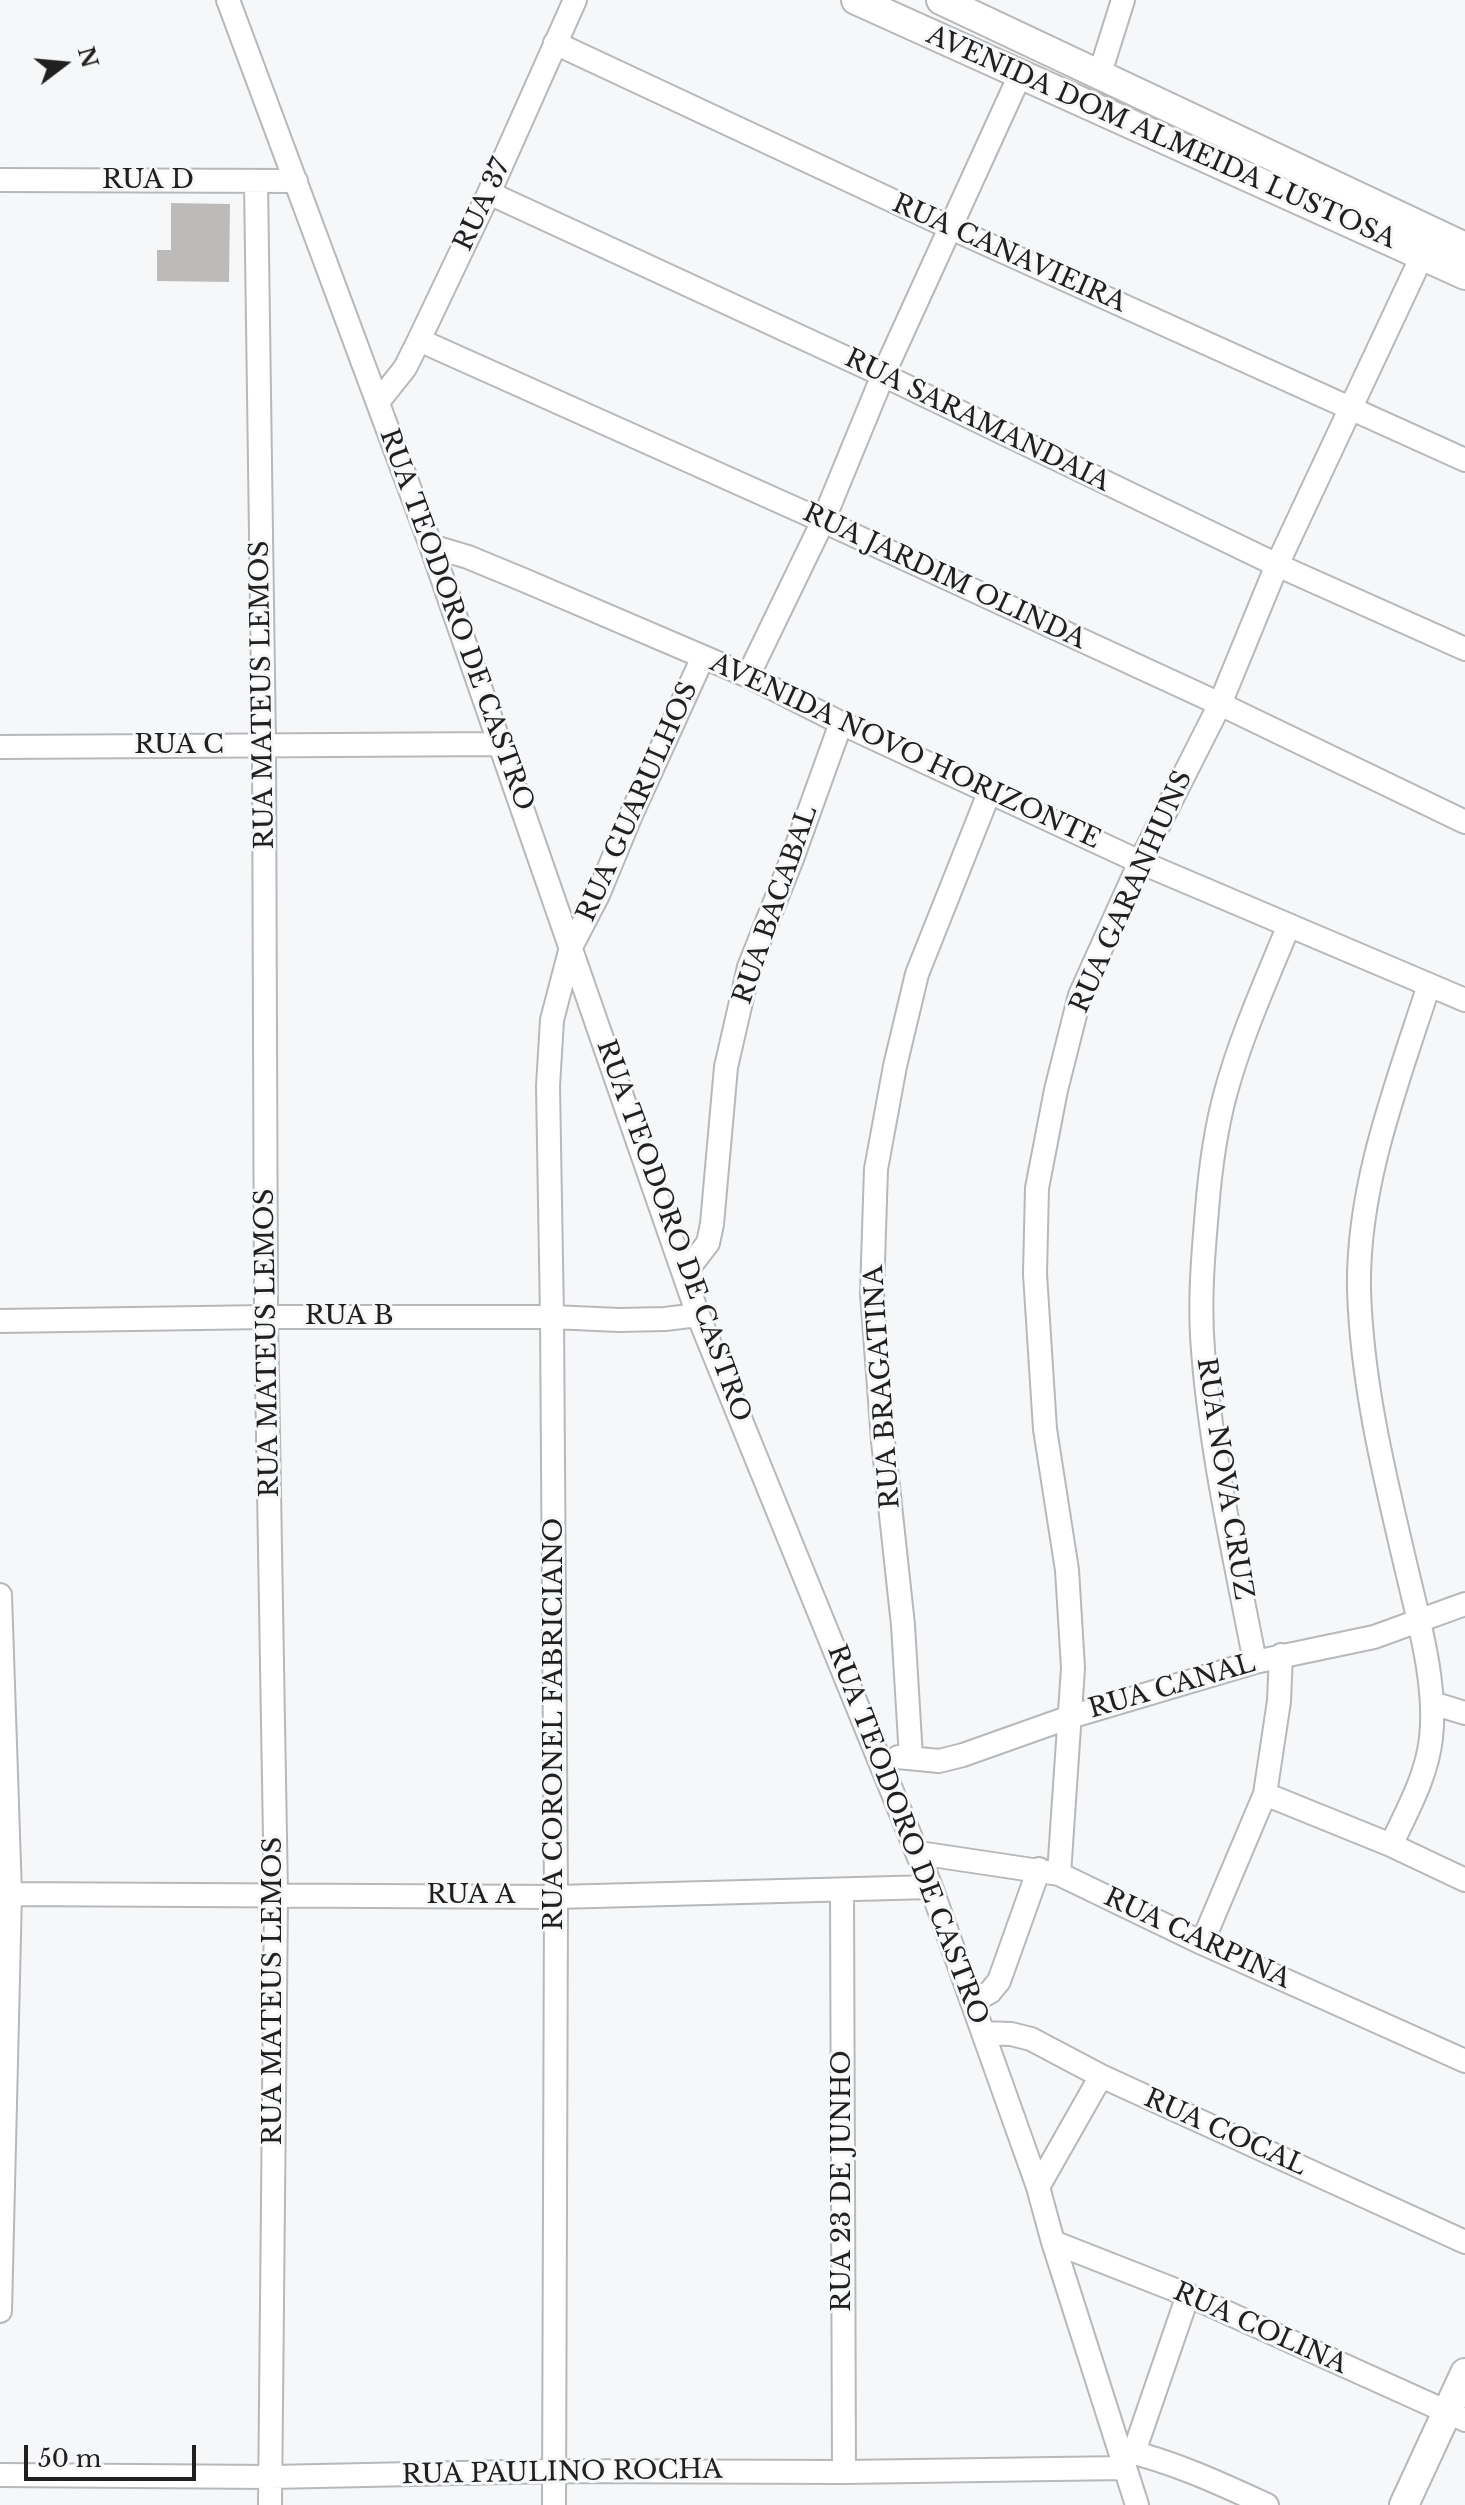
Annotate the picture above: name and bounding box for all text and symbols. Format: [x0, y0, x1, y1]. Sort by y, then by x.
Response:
street label: AVENIDA DOM ALMEIDA LUSTOSA [922, 20, 1400, 256]
north arrow [24, 24, 104, 104]
text: N [72, 44, 103, 71]
street label: RUA 37 [448, 154, 518, 256]
street label: RUA D [102, 165, 194, 197]
street label: RUA CANAVIEIRA [887, 188, 1131, 320]
street label: RUA SARAMANDAIA [839, 343, 1115, 499]
street label: RUA TEODORO DE CASTRO [372, 425, 540, 815]
street label: RUA JARDIM OLINDA [798, 498, 1090, 656]
street label: RUA MATEUS LEMOS [245, 540, 281, 850]
street label: AVENIDA NOVO HORIZONTE [705, 648, 1105, 856]
street label: RUA GUARULHOS [571, 677, 705, 927]
street label: RUA C [134, 730, 224, 762]
street label: RUA GARANHUNS [1065, 766, 1199, 1018]
street label: RUA BACABAL [727, 802, 825, 1008]
street label: RUA TEODORO DE CASTRO [589, 1036, 757, 1426]
street label: RUA MATEUS LEMOS [250, 1188, 286, 1498]
street label: RUA BRAGATINA [859, 1264, 907, 1510]
street label: RUA B [305, 1301, 393, 1333]
street label: RUA NOVA CRUZ [1189, 1356, 1259, 1602]
street label: RUA CORONEL FABRICIANO [539, 1518, 571, 1930]
street label: RUA TEODORO DE CASTRO [820, 1641, 994, 2029]
street label: RUA CANAL [1085, 1648, 1259, 1726]
street label: RUA MATEUS LEMOS [258, 1837, 290, 2145]
street label: RUA A [427, 1880, 515, 1912]
street label: RUA CARPINA [1099, 1882, 1295, 1996]
street label: RUA 23 DE JUNHO [827, 2050, 859, 2312]
street label: RUA COCAL [1139, 2083, 1311, 2183]
street label: RUA COLINA [1168, 2277, 1352, 2381]
scale bar [28, 2429, 200, 2479]
text: 50 m [38, 2444, 101, 2473]
street label: RUA PAULINO ROCHA [401, 2455, 723, 2491]

